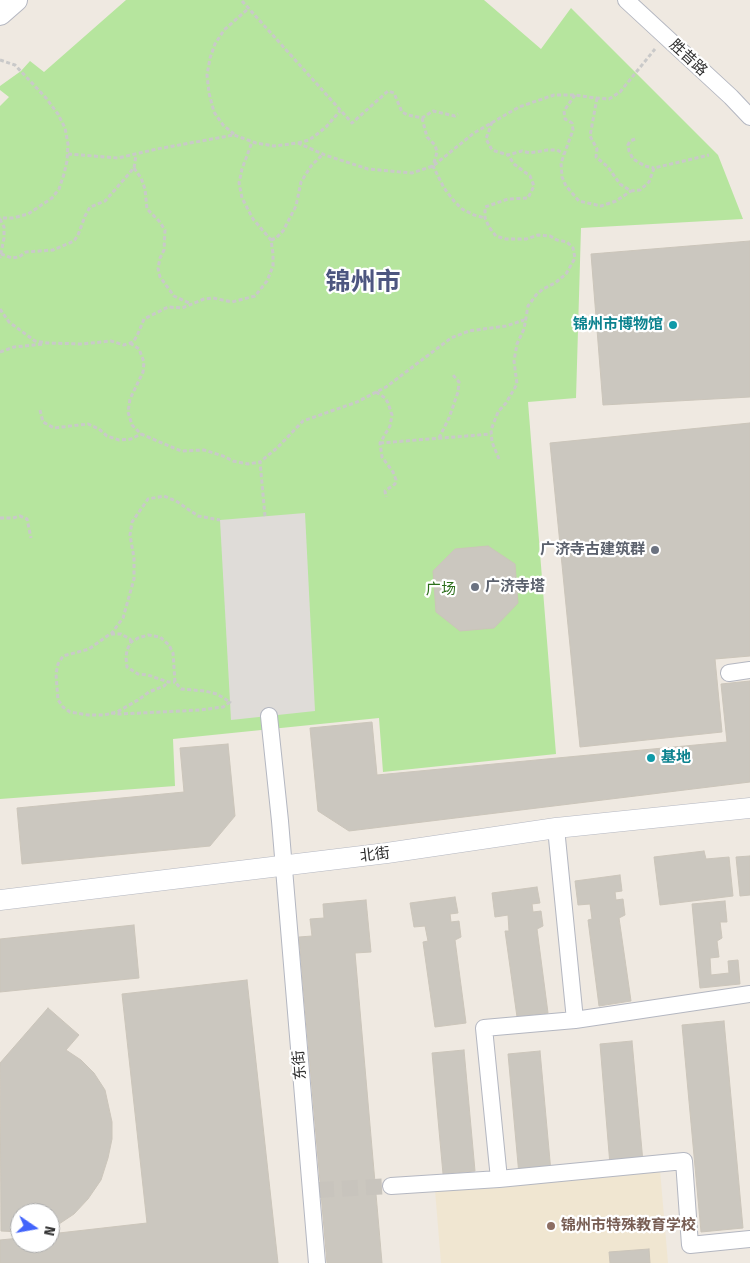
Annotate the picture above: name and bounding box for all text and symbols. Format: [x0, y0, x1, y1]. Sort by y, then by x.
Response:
street label: 胜昔路 [665, 36, 711, 80]
district label: 锦州市 [326, 268, 400, 298]
place label: 锦州市博物馆 [573, 316, 663, 334]
marker: 锦州市博物馆 [667, 319, 679, 331]
place label: 广济寺古建筑群 [540, 541, 645, 559]
marker: 广济寺古建筑群 [649, 544, 661, 556]
place label: 广济寺塔 [485, 578, 545, 596]
park label: 广场 [426, 581, 456, 599]
marker: 广济寺塔 [469, 581, 481, 593]
place label: 基地 [661, 749, 691, 767]
marker: 基地 [645, 752, 657, 764]
street label: 北街 [359, 844, 391, 866]
street label: 东街 [290, 1049, 310, 1081]
north arrow [10, 1203, 60, 1253]
place label: 锦州市特殊教育学校 [561, 1217, 696, 1235]
marker: 锦州市特殊教育学校 [545, 1220, 557, 1232]
text: N [40, 1225, 58, 1237]

